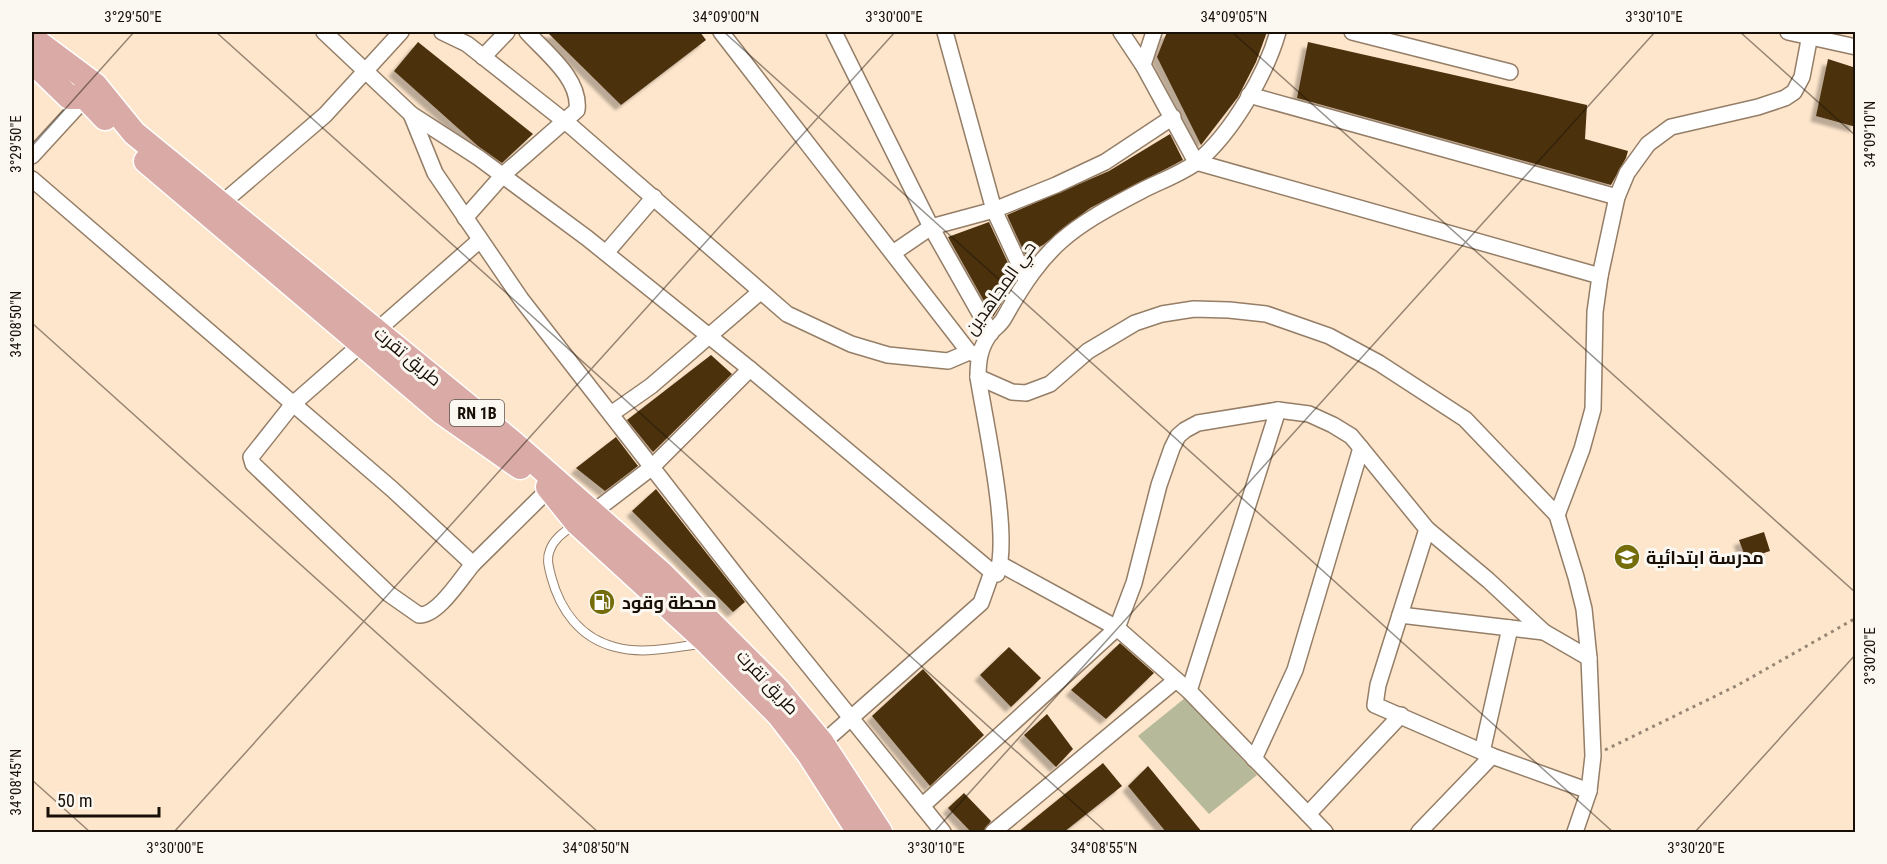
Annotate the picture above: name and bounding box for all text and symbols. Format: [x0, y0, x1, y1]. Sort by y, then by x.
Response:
text: 3°29'50"E [104, 8, 162, 26]
text: 34°09'00"N [693, 8, 759, 26]
text: 3°30'00"E [865, 8, 923, 26]
text: 34°09'05"N [1201, 8, 1267, 26]
text: 3°30'10"E [1625, 8, 1683, 26]
text: 34°09'10"N [1861, 101, 1879, 167]
text: 3°29'50"E [7, 115, 25, 173]
street label: حي المجاهدين [960, 237, 1043, 341]
text: 34°08'50"N [7, 291, 25, 357]
street label: طريق تقرت [369, 322, 446, 392]
road number: RN 1B [450, 400, 504, 426]
school or university icon: مدرسة ابتدائية [1612, 542, 1642, 572]
place label: مدرسة ابتدائية [1646, 547, 1764, 568]
fuel station icon: محطة وقود [587, 587, 617, 617]
place label: محطة وقود [622, 592, 717, 614]
text: 3°30'20"E [1861, 627, 1879, 685]
street label: طريق تقرت [731, 645, 803, 720]
text: 34°08'45"N [7, 749, 25, 815]
scale bar [48, 780, 159, 818]
text: 50 m [57, 790, 92, 811]
text: 3°30'00"E [146, 839, 204, 857]
text: 34°08'50"N [563, 839, 629, 857]
text: 3°30'10"E [907, 839, 965, 857]
text: 34°08'55"N [1071, 839, 1137, 857]
text: 3°30'20"E [1667, 839, 1725, 857]

